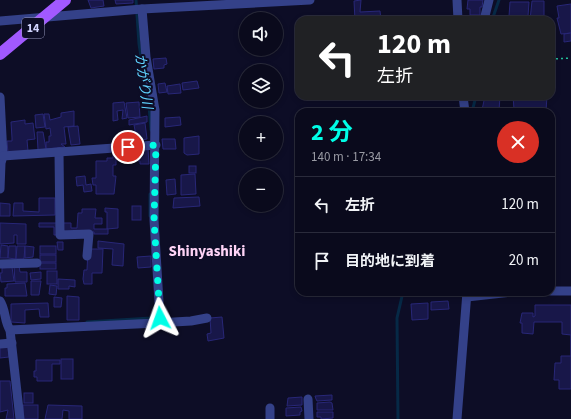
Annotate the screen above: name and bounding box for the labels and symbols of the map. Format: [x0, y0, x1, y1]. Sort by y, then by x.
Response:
road number: 14 [22, 18, 44, 38]
water label: かがり川 [129, 52, 157, 112]
pin [111, 130, 145, 164]
district label: Shinyashiki [169, 241, 245, 262]
position arrow [139, 297, 181, 339]

